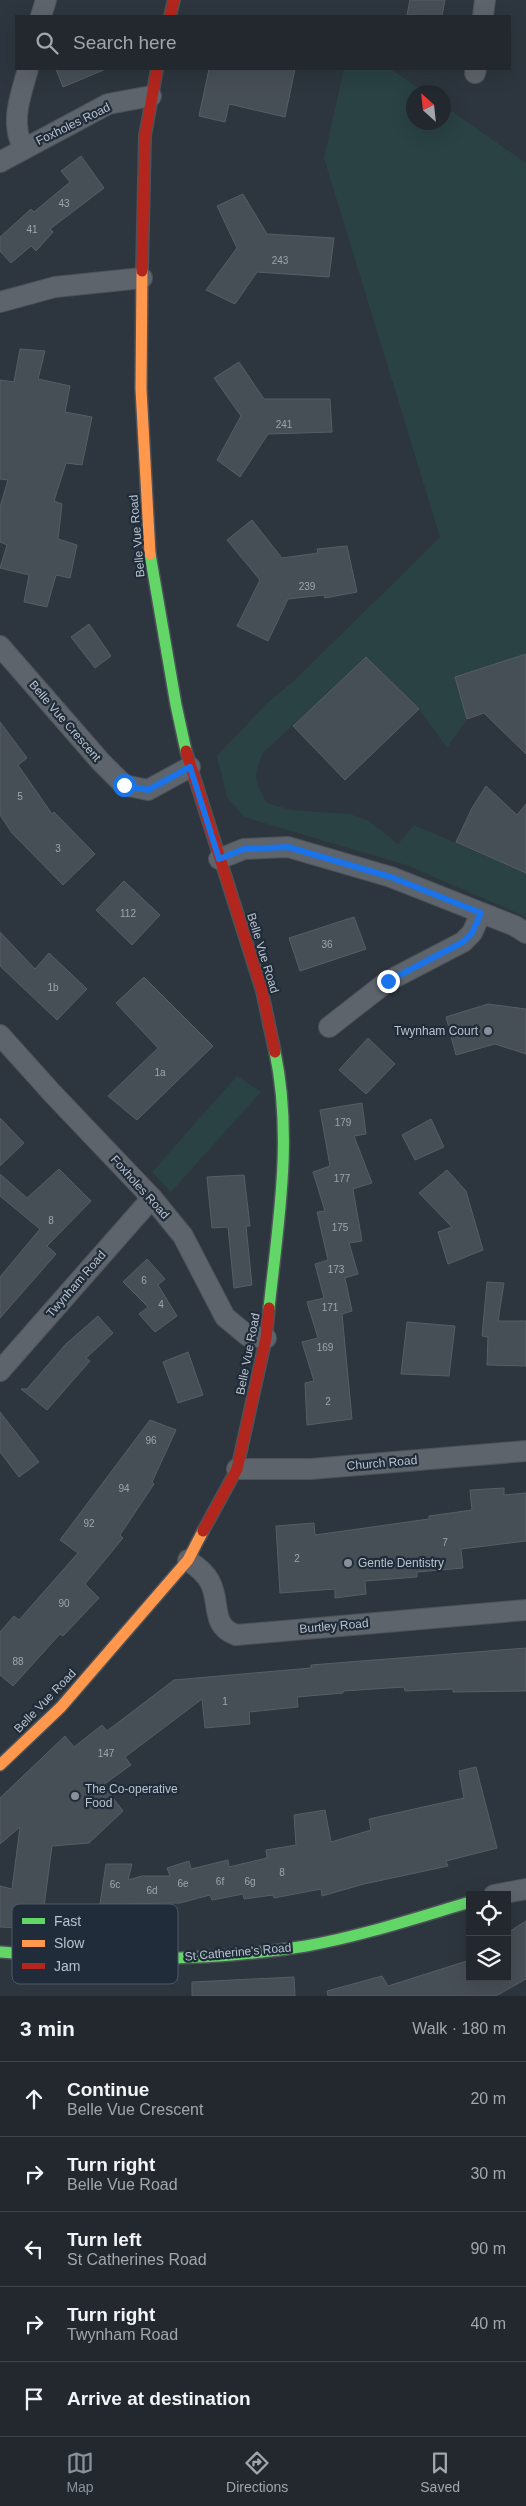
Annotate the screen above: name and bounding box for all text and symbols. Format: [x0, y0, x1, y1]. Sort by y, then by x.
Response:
search box [15, 15, 511, 70]
icon: search [33, 29, 61, 57]
text: Search here [73, 32, 177, 53]
north arrow [406, 85, 451, 130]
street label: Foxholes Road [34, 100, 112, 148]
house number: 43 [58, 198, 70, 209]
house number: 41 [26, 224, 38, 235]
house number: 243 [272, 255, 289, 266]
house number: 241 [276, 419, 293, 430]
street label: Belle Vue Road [126, 494, 148, 578]
house number: 239 [299, 581, 316, 592]
street label: Belle Vue Crescent [26, 678, 104, 765]
route start [113, 774, 136, 797]
house number: 5 [17, 791, 23, 802]
house number: 3 [55, 843, 61, 854]
house number: 112 [120, 908, 136, 919]
street label: Belle Vue Road [244, 911, 282, 995]
house number: 36 [321, 939, 333, 950]
route end [377, 970, 400, 993]
house number: 1b [47, 982, 59, 993]
place label: Twynham Court [394, 1024, 479, 1038]
marker: Twynham Court [482, 1025, 494, 1037]
house number: 1a [154, 1067, 166, 1078]
house number: 179 [335, 1117, 352, 1128]
street label: Foxholes Road [108, 1152, 172, 1222]
house number: 177 [334, 1173, 351, 1184]
house number: 8 [48, 1215, 54, 1226]
house number: 175 [332, 1222, 349, 1233]
street label: Twynham Road [43, 1248, 109, 1320]
house number: 173 [328, 1264, 345, 1275]
house number: 6 [141, 1275, 147, 1286]
house number: 4 [158, 1299, 164, 1310]
house number: 171 [322, 1302, 339, 1313]
street label: Belle Vue Road [233, 1312, 263, 1396]
house number: 169 [317, 1342, 334, 1353]
house number: 2 [325, 1396, 331, 1407]
house number: 96 [145, 1435, 157, 1446]
street label: Church Road [346, 1453, 418, 1473]
house number: 94 [118, 1483, 130, 1494]
house number: 92 [83, 1518, 95, 1529]
house number: 7 [442, 1537, 448, 1548]
house number: 2 [294, 1553, 300, 1564]
place label: Gentle Dentistry [358, 1556, 444, 1570]
marker: Gentle Dentistry [342, 1557, 354, 1569]
house number: 90 [58, 1598, 70, 1609]
street label: Burtley Road [299, 1616, 369, 1636]
house number: 88 [12, 1656, 24, 1667]
street label: Belle Vue Road [11, 1666, 79, 1736]
house number: 1 [222, 1696, 228, 1707]
house number: 147 [98, 1748, 115, 1759]
place label: The Co-operative Food [85, 1782, 178, 1810]
marker: The Co-operative Food [69, 1790, 81, 1802]
house number: 8 [279, 1867, 285, 1878]
house number: 6f [216, 1876, 224, 1887]
house number: 6g [244, 1876, 256, 1887]
house number: 6e [177, 1878, 189, 1889]
house number: 6c [110, 1879, 120, 1890]
house number: 6d [146, 1885, 158, 1896]
map controls [466, 1891, 511, 1981]
button: locate [466, 1891, 511, 1936]
legend [12, 1904, 178, 1984]
text: Fast [54, 1913, 81, 1929]
text: Slow [54, 1935, 85, 1951]
button: layers [466, 1936, 511, 1981]
street label: St Catherine's Road [184, 1940, 292, 1964]
text: Jam [54, 1958, 80, 1974]
text: 3 min [20, 2017, 75, 2040]
text: Walk · 180 m [412, 2020, 506, 2037]
text: Continue [67, 2079, 149, 2100]
icon: ahead [20, 2085, 48, 2113]
text: 20 m [470, 2090, 506, 2107]
text: Belle Vue Crescent [67, 2101, 203, 2118]
text: Turn right [67, 2154, 155, 2175]
icon: right [20, 2160, 48, 2188]
text: 30 m [470, 2165, 506, 2182]
text: Belle Vue Road [67, 2176, 178, 2193]
text: Turn left [67, 2229, 142, 2250]
icon: left [20, 2235, 48, 2263]
text: 90 m [470, 2240, 506, 2257]
text: St Catherines Road [67, 2251, 207, 2268]
text: Turn right [67, 2304, 155, 2325]
icon: right [20, 2310, 48, 2338]
text: 40 m [470, 2315, 506, 2332]
text: Twynham Road [67, 2326, 178, 2343]
icon: arrive [20, 2385, 48, 2413]
text: Arrive at destination [67, 2388, 251, 2409]
tab: Map [66, 2449, 94, 2495]
tab: Directions [226, 2449, 288, 2495]
tab: Saved [420, 2449, 460, 2495]

